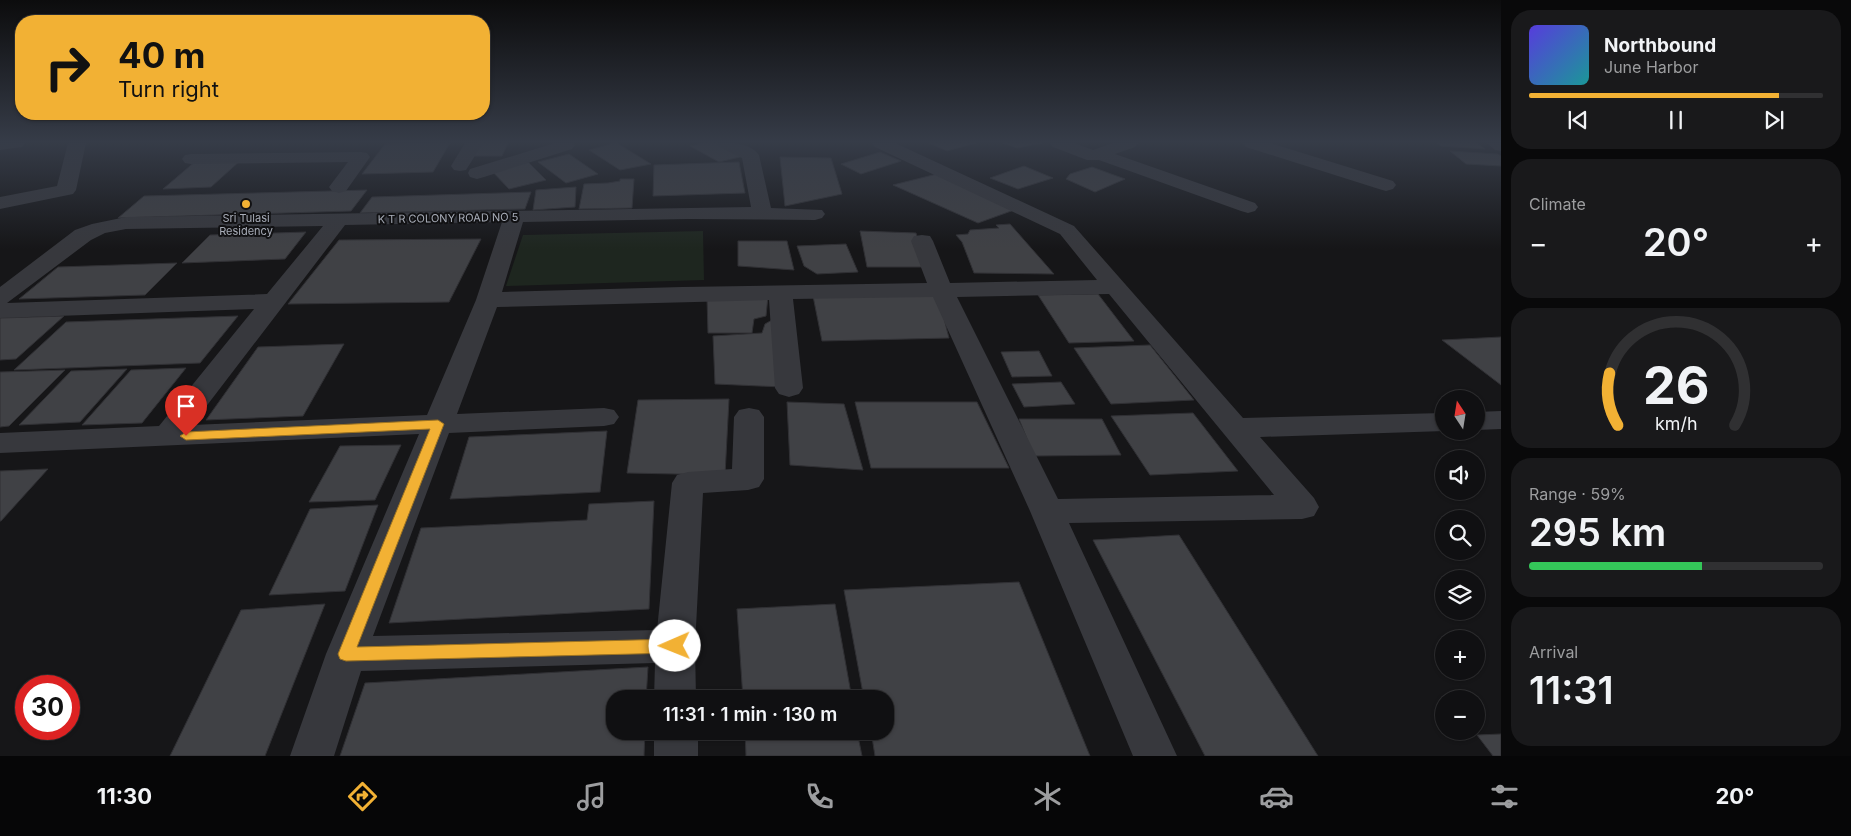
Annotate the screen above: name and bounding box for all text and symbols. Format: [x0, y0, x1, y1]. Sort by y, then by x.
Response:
text: 40 m [118, 34, 206, 76]
text: Northbound [1604, 34, 1716, 57]
icon: right [35, 35, 100, 100]
text: June Harbor [1604, 57, 1698, 77]
text: Turn right [118, 76, 219, 102]
icon: previous [1564, 106, 1592, 134]
icon: pause [1662, 106, 1690, 134]
icon: next [1760, 106, 1788, 134]
text: Climate [1529, 194, 1586, 214]
marker: Sri Tulasi Residency [240, 198, 252, 210]
street label: K T R COLONY ROAD NO 5 [378, 210, 519, 226]
place label: Sri Tulasi Residency [219, 211, 273, 238]
text: 20° [1643, 219, 1709, 265]
text: − [1529, 226, 1548, 260]
text: + [1804, 226, 1823, 260]
text: 26 [1643, 354, 1709, 417]
pin [165, 385, 207, 436]
north arrow [1435, 390, 1485, 440]
map controls [1435, 390, 1485, 740]
icon: arrive [172, 392, 200, 420]
text: km/h [1655, 413, 1697, 434]
button: sound [1435, 450, 1485, 500]
text: Range · 59% [1529, 484, 1626, 504]
text: 295 km [1529, 509, 1666, 555]
button: search [1435, 510, 1485, 560]
button: layers [1435, 570, 1485, 620]
position arrow [648, 619, 700, 671]
button: + [1435, 630, 1485, 680]
text: Arrival [1529, 642, 1578, 662]
text: 11:31 [1529, 667, 1614, 713]
speed limit sign: 30 [15, 675, 80, 740]
button: − [1435, 690, 1485, 740]
text: 11:31 · 1 min · 130 m [663, 703, 837, 726]
icon: directions [345, 779, 380, 814]
icon: music [574, 779, 609, 814]
icon: phone [802, 779, 837, 814]
icon: climate [1030, 779, 1065, 814]
icon: car [1259, 779, 1294, 814]
icon: filters [1487, 779, 1522, 814]
text: 11:30 [97, 783, 152, 809]
text: 20° [1715, 783, 1754, 809]

